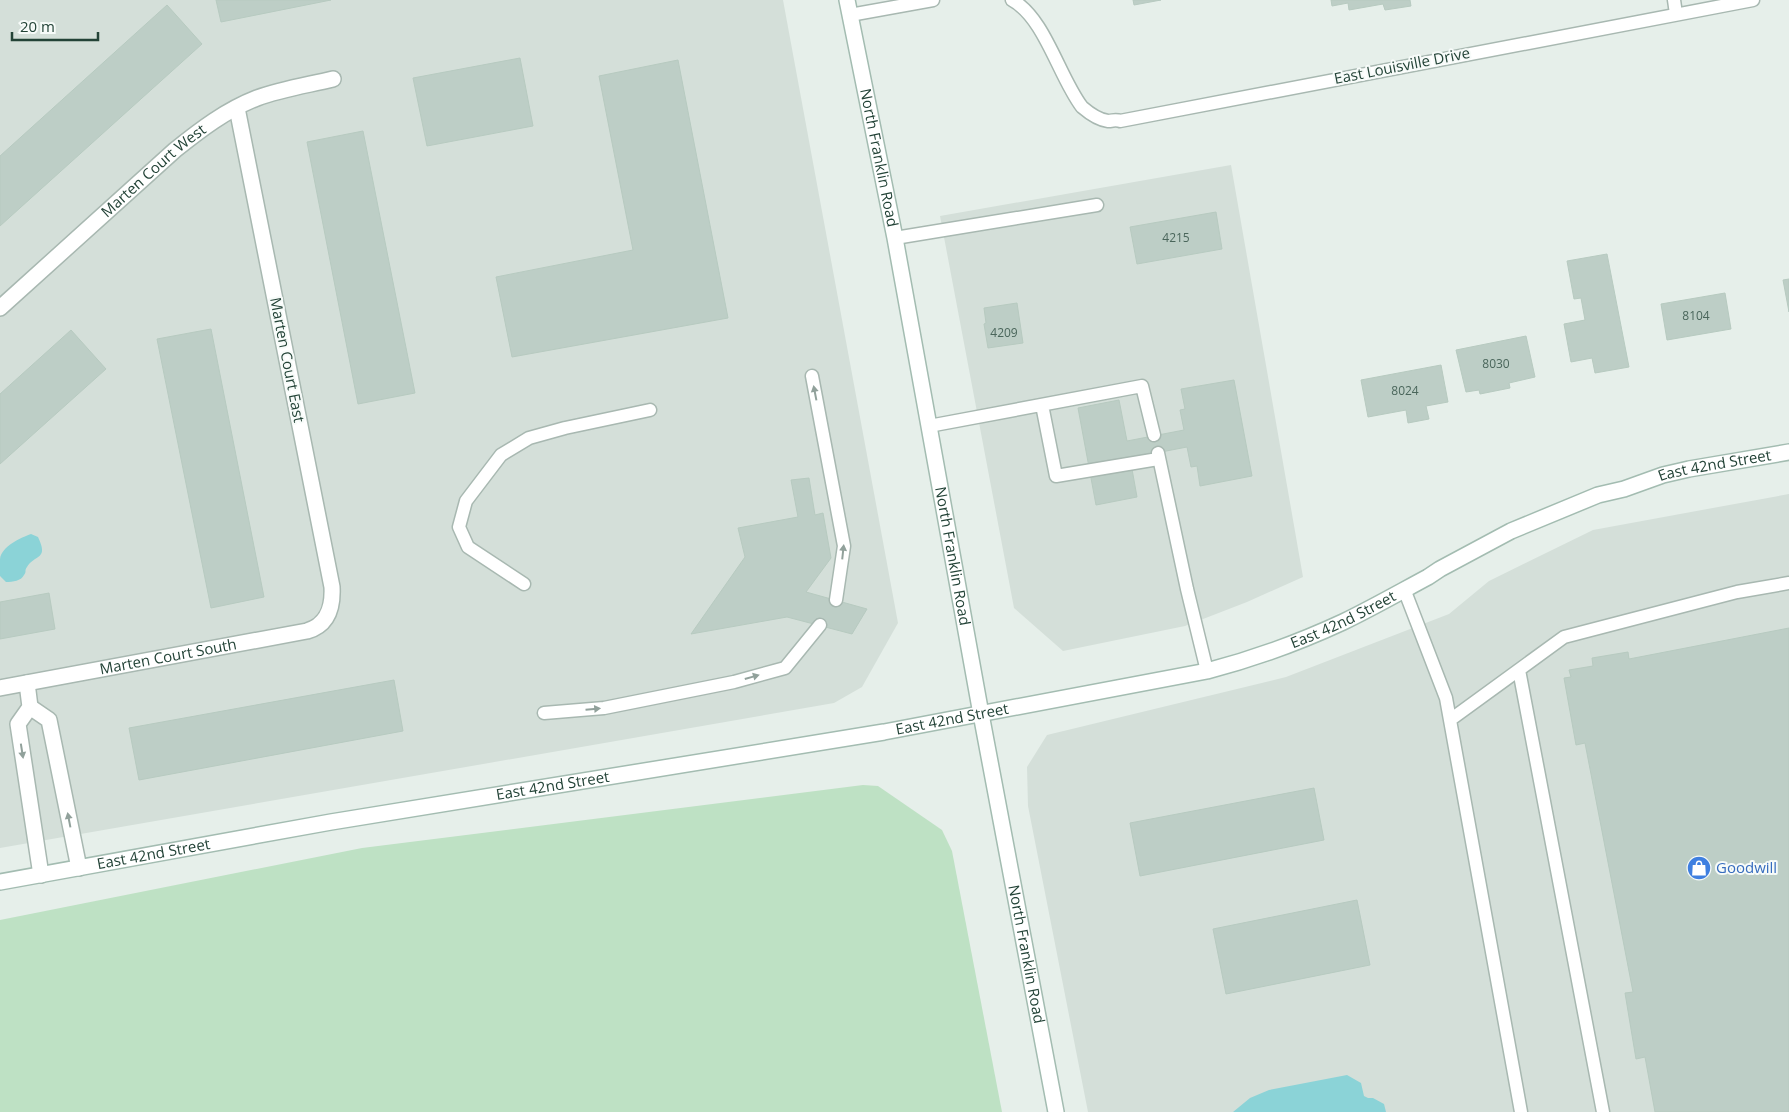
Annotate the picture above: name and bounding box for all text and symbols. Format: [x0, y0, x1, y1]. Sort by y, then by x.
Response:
scale bar [12, 10, 99, 42]
text: 20 m [20, 16, 55, 36]
street label: East Louisville Drive [1332, 42, 1471, 88]
street label: North Franklin Road [856, 87, 904, 229]
street label: Marten Court West [96, 119, 209, 221]
house number: 4215 [1162, 229, 1190, 246]
street label: Marten Court East [266, 296, 310, 424]
house number: 8104 [1682, 307, 1710, 324]
house number: 4209 [990, 324, 1018, 341]
house number: 8030 [1482, 355, 1510, 372]
house number: 8024 [1391, 382, 1419, 399]
one-way arrow [811, 385, 819, 400]
street label: East 42nd Street [1655, 444, 1772, 485]
street label: North Franklin Road [931, 485, 976, 627]
one-way arrow [839, 544, 847, 560]
street label: East 42nd Street [1287, 585, 1399, 652]
street label: Marten Court South [98, 633, 238, 678]
one-way arrow [745, 672, 760, 680]
street label: East 42nd Street [894, 698, 1010, 739]
one-way arrow [585, 705, 601, 713]
one-way arrow [18, 743, 26, 759]
street label: East 42nd Street [494, 766, 611, 804]
one-way arrow [65, 812, 73, 828]
street label: East 42nd Street [95, 833, 211, 873]
shop icon: Goodwill [1686, 855, 1712, 881]
place label: Goodwill [1716, 857, 1777, 877]
street label: North Franklin Road [1004, 883, 1050, 1025]

